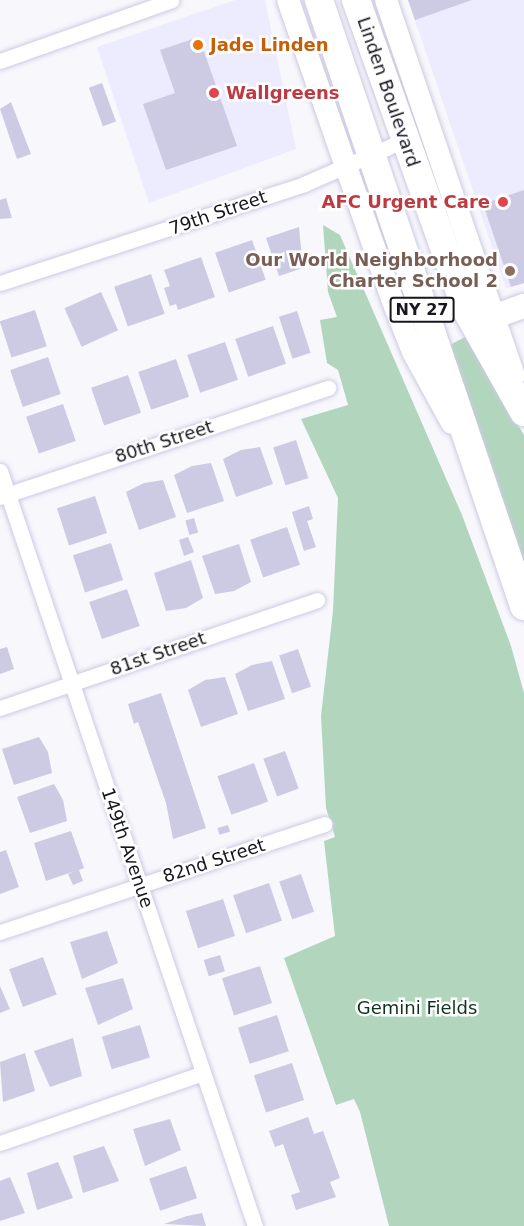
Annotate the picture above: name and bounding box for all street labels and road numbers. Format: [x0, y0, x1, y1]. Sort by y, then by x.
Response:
street label: Linden Boulevard [352, 14, 424, 170]
street label: 79th Street [166, 186, 270, 240]
road number: NY 27 [389, 297, 455, 323]
street label: 80th Street [112, 416, 216, 468]
street label: 81st Street [107, 628, 209, 680]
street label: 149th Avenue [96, 785, 158, 911]
street label: 82nd Street [160, 834, 268, 888]

